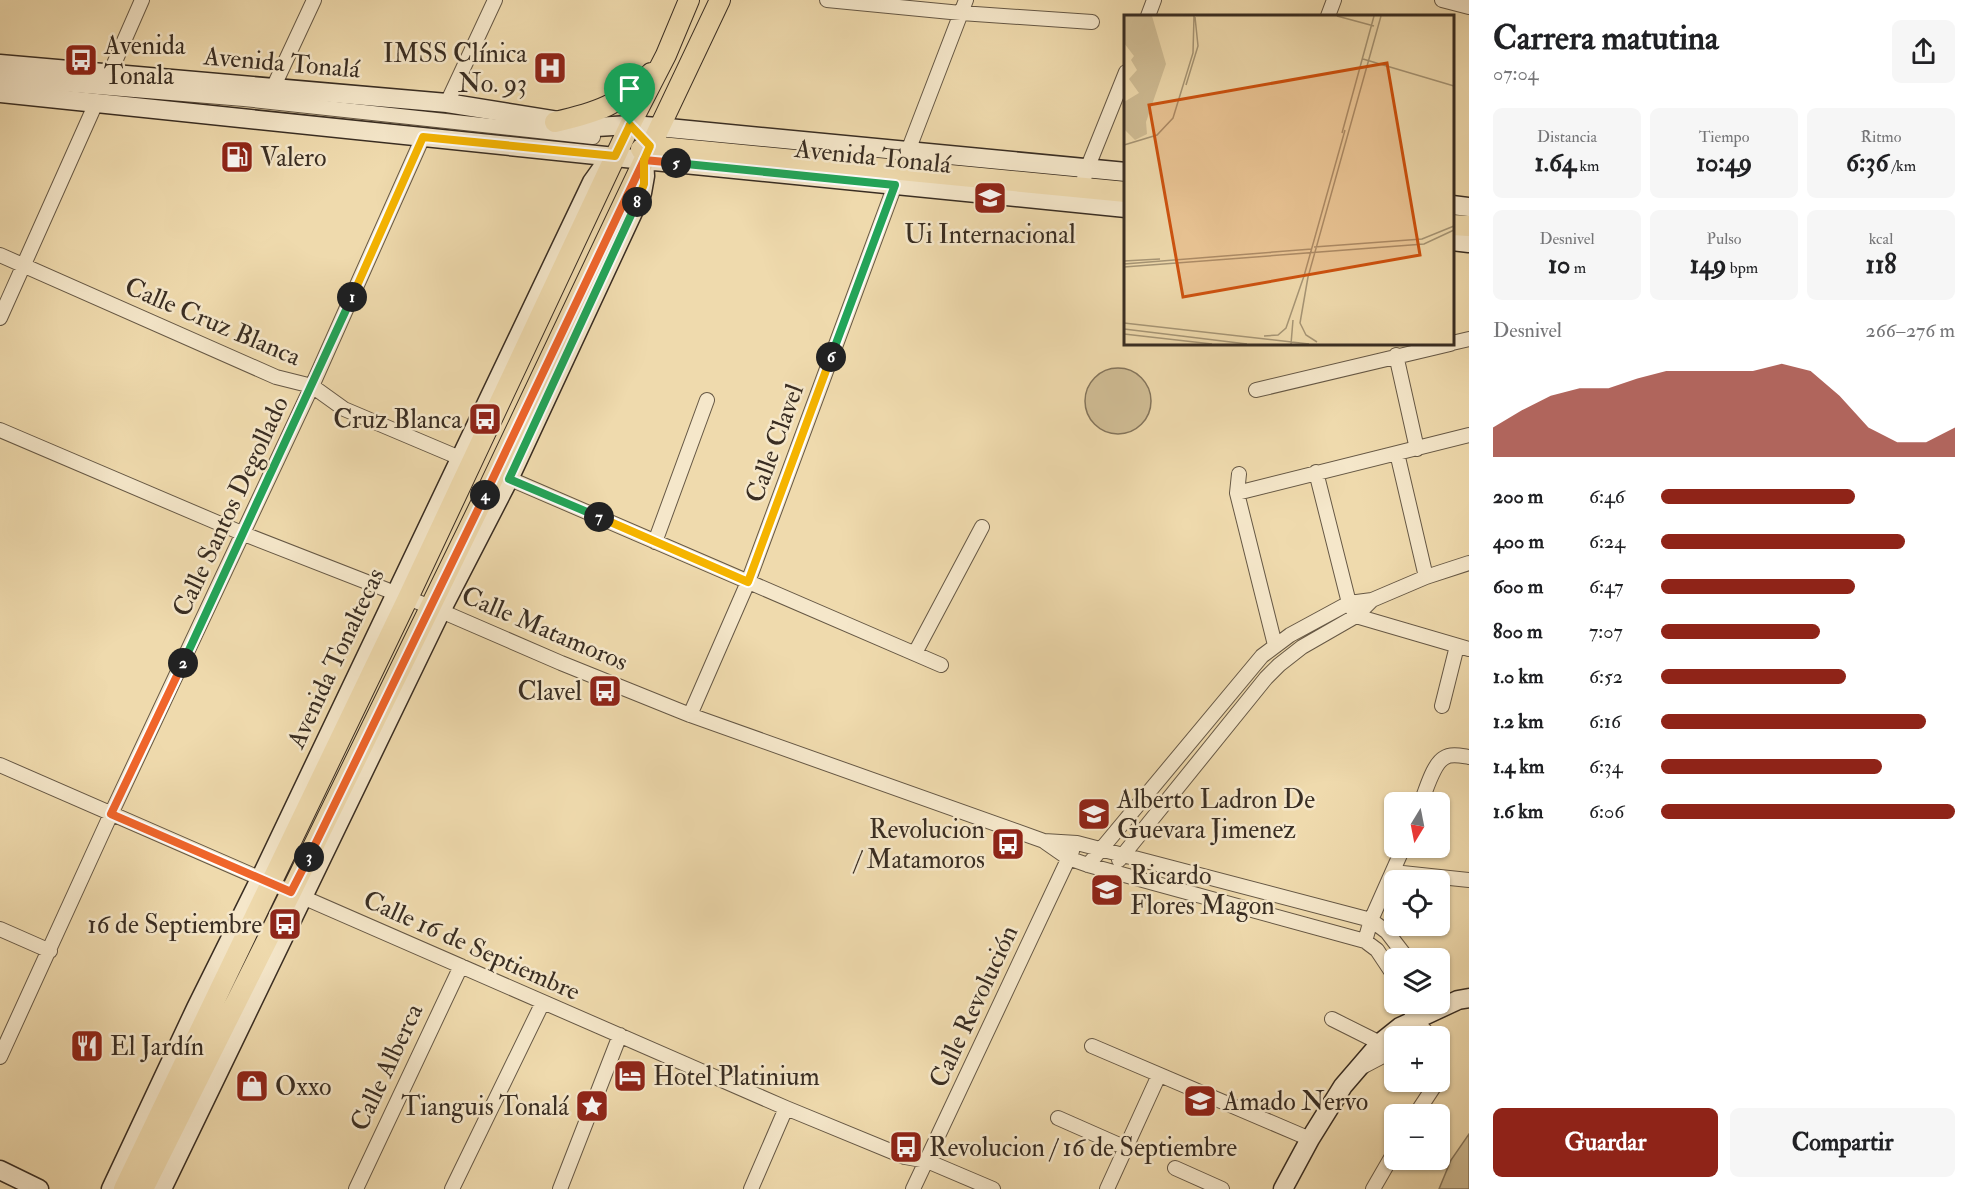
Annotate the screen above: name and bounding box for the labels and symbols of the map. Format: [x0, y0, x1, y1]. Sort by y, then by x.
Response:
inset map [1124, 15, 1454, 345]
place label: Avenida Tonala [103, 30, 186, 92]
place label: IMSS Clínica No. 93 [383, 38, 527, 100]
street label: Avenida Tonalá [201, 40, 362, 86]
bus stop icon: Avenida Tonala [63, 42, 99, 78]
hospital icon: IMSS Clínica No. 93 [532, 50, 568, 86]
pin [604, 63, 655, 125]
street label: Avenida Tonalá [792, 133, 953, 181]
fuel station icon: Valero [219, 139, 255, 175]
place label: Valero [260, 142, 326, 174]
pin: 5 [661, 148, 691, 178]
school or university icon: Ui Internacional [972, 180, 1008, 216]
pin: 8 [622, 187, 652, 217]
place label: Ui Internacional [904, 219, 1076, 251]
street label: Calle Cruz Blanca [120, 270, 306, 373]
pin: 1 [337, 282, 367, 312]
pin: 6 [816, 342, 846, 372]
street label: Calle Clavel [739, 379, 811, 507]
street label: Calle Santos Degollado [166, 391, 296, 622]
bus stop icon: Cruz Blanca [467, 401, 503, 437]
place label: Cruz Blanca [333, 404, 462, 436]
pin: 4 [470, 480, 500, 510]
pin: 7 [584, 502, 614, 532]
street label: Avenida Tonaltecas [280, 563, 392, 755]
street label: Calle Matamoros [457, 579, 633, 678]
pin: 2 [168, 648, 198, 678]
bus stop icon: Clavel [587, 673, 623, 709]
place label: Clavel [517, 676, 582, 708]
place label: Alberto Ladron De Guevara Jimenez [1116, 784, 1315, 846]
north arrow [1384, 792, 1450, 858]
school or university icon: Alberto Ladron De Guevara Jimenez [1076, 796, 1112, 832]
place label: Revolucion / Matamoros [852, 814, 985, 876]
bus stop icon: Revolucion / Matamoros [990, 826, 1026, 862]
pin: 3 [294, 842, 324, 872]
place label: Ricardo Flores Magon [1130, 860, 1275, 922]
school or university icon: Ricardo Flores Magon [1089, 872, 1125, 908]
street label: Calle 16 de Septiembre [358, 884, 585, 1009]
bus stop icon: 16 de Septiembre [267, 906, 303, 942]
place label: 16 de Septiembre [87, 909, 262, 942]
street label: Calle Revolución [922, 920, 1025, 1093]
street label: Calle Alberca [344, 998, 430, 1136]
restaurant icon: El Jardín [69, 1028, 105, 1064]
place label: El Jardín [110, 1031, 204, 1063]
hotel icon: Hotel Platinium [612, 1058, 648, 1094]
place label: Hotel Platinium [653, 1061, 820, 1093]
shop icon: Oxxo [234, 1068, 270, 1104]
place label: Oxxo [275, 1071, 332, 1103]
school or university icon: Amado Nervo [1182, 1083, 1218, 1119]
place label: Amado Nervo [1222, 1086, 1368, 1118]
place icon: Tianguis Tonalá [574, 1088, 610, 1124]
place label: Tianguis Tonalá [401, 1091, 569, 1123]
bus stop icon: Revolucion / 16 de Septiembre [888, 1129, 924, 1165]
place label: Revolucion / 16 de Septiembre [929, 1132, 1237, 1165]

